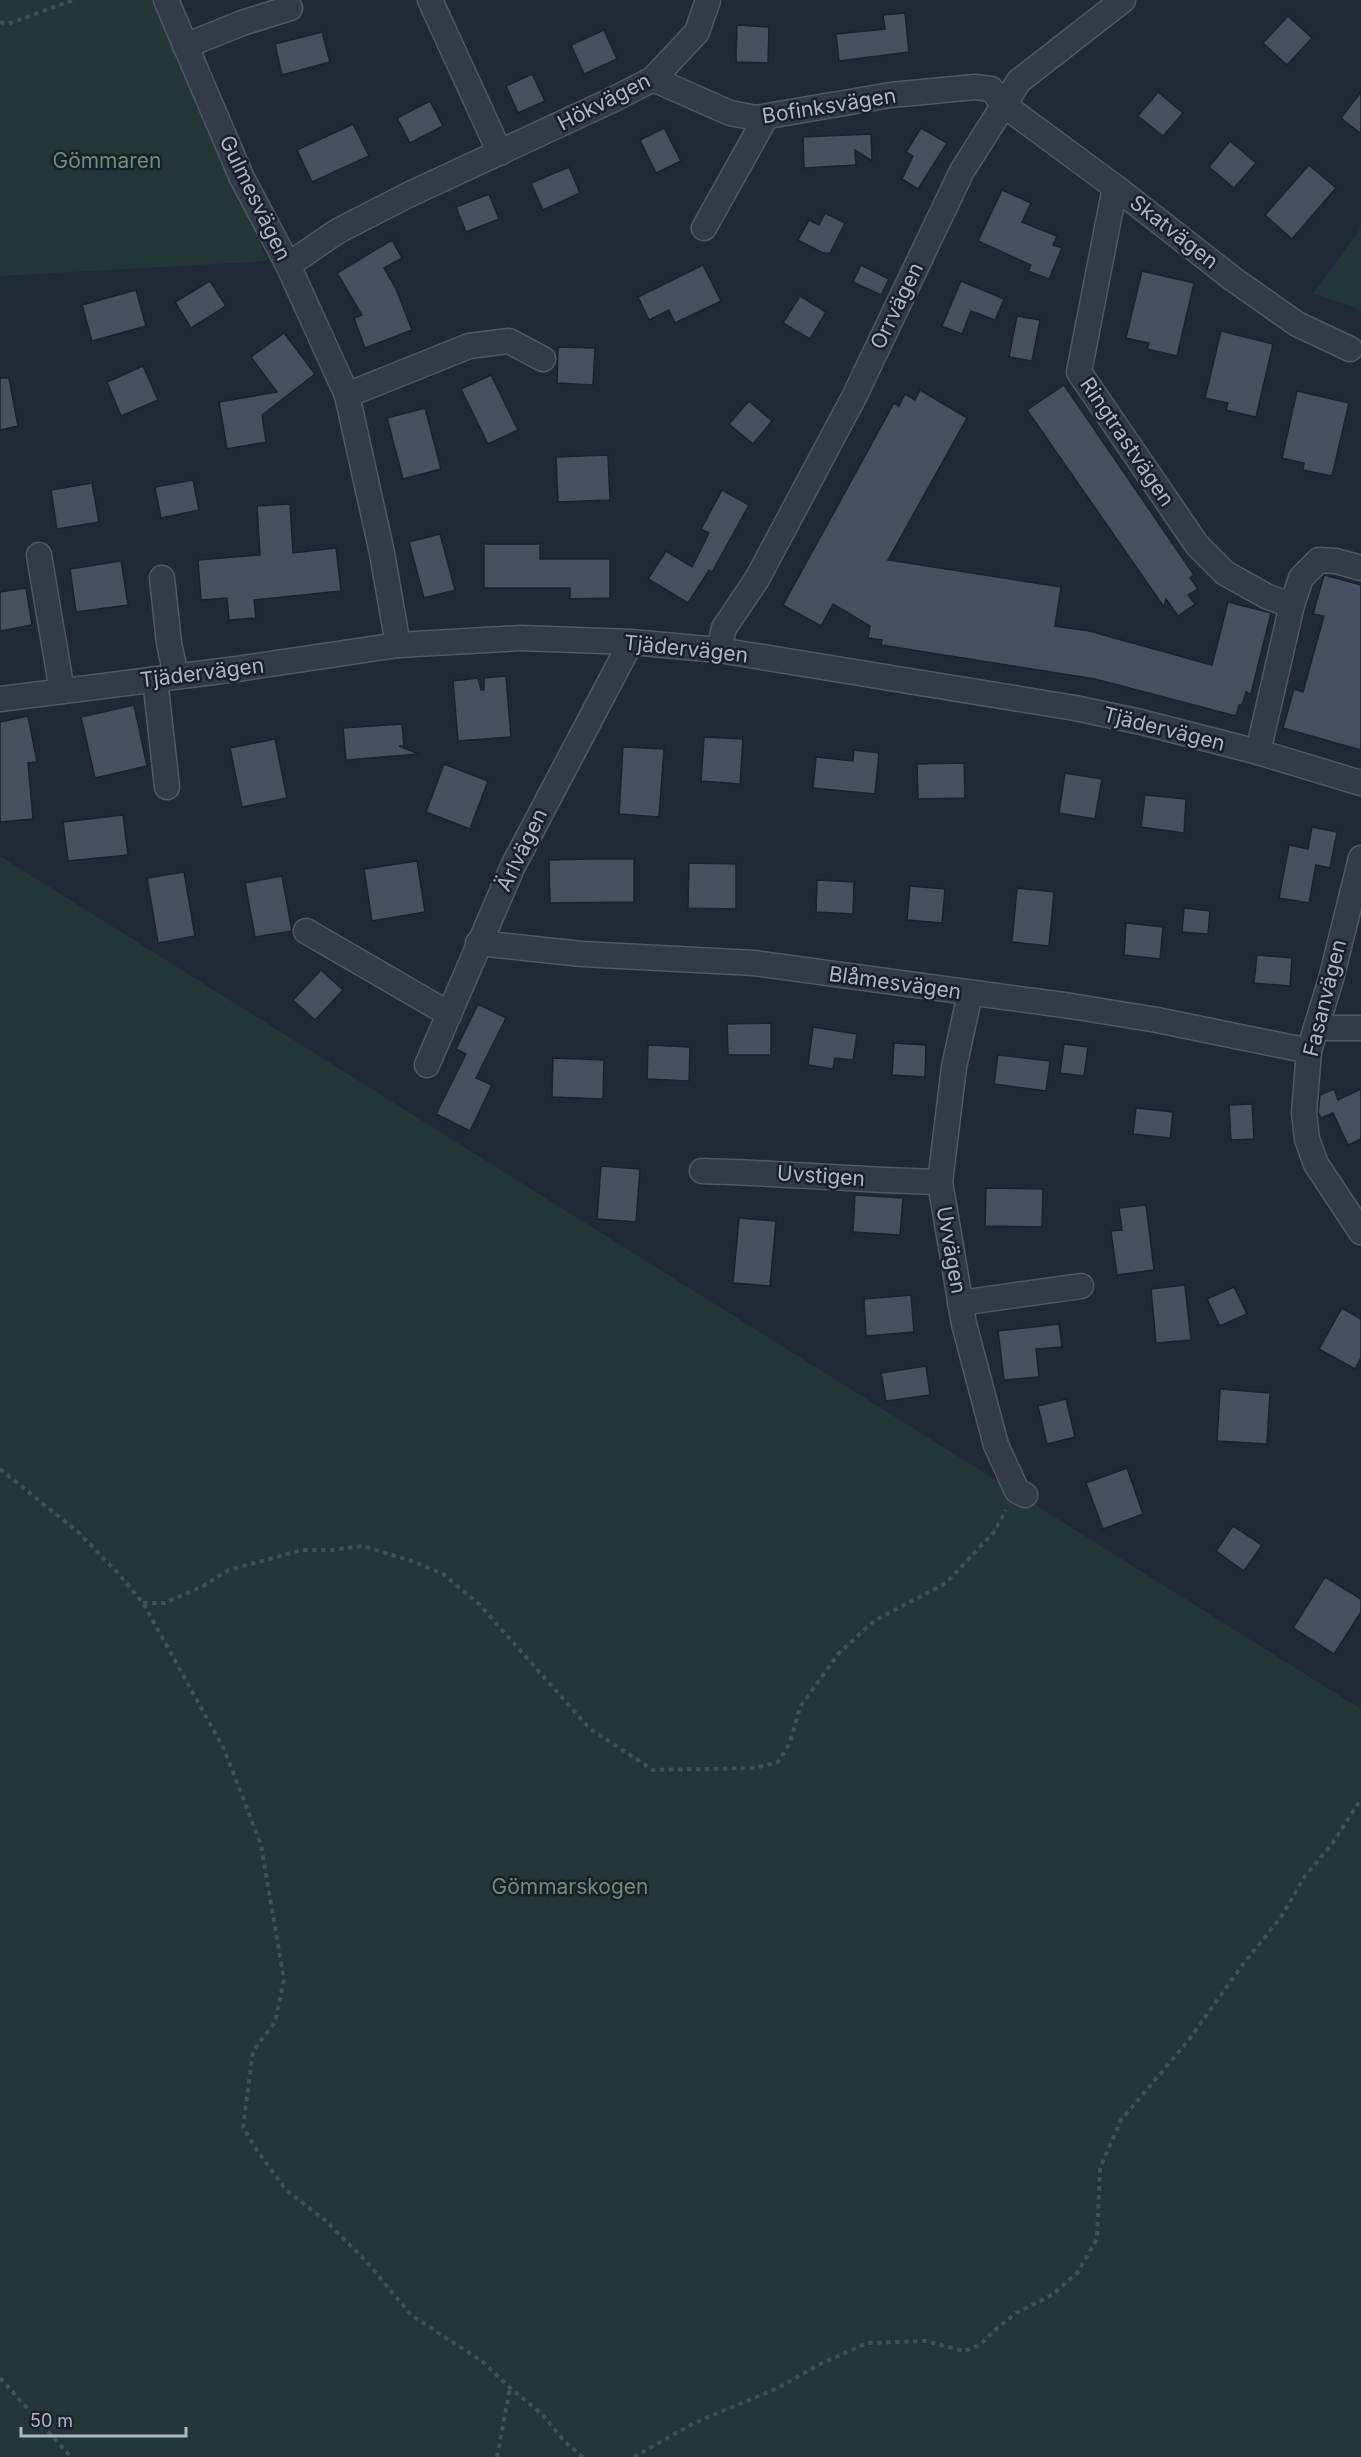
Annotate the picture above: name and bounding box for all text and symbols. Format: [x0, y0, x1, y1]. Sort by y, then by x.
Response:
street label: Hökvägen [553, 68, 654, 136]
street label: Bofinksvägen [760, 83, 898, 128]
street label: Gulmesvägen [214, 131, 296, 264]
park label: Gömmaren [52, 148, 162, 173]
street label: Skatvägen [1125, 189, 1223, 274]
street label: Orrvägen [865, 258, 928, 353]
street label: Ringtrastvägen [1075, 373, 1180, 511]
street label: Tjädervägen [623, 630, 749, 667]
street label: Tjädervägen [138, 652, 265, 693]
street label: Tjädervägen [1101, 701, 1228, 756]
street label: Ärlvägen [490, 804, 552, 895]
street label: Fasanvägen [1298, 937, 1351, 1059]
street label: Blåmesvägen [827, 961, 963, 1004]
street label: Uvstigen [776, 1160, 866, 1191]
street label: Uvvägen [932, 1204, 971, 1296]
park label: Gömmarskogen [491, 1874, 649, 1899]
scale bar [21, 2400, 186, 2438]
text: 50 m [30, 2410, 73, 2431]

